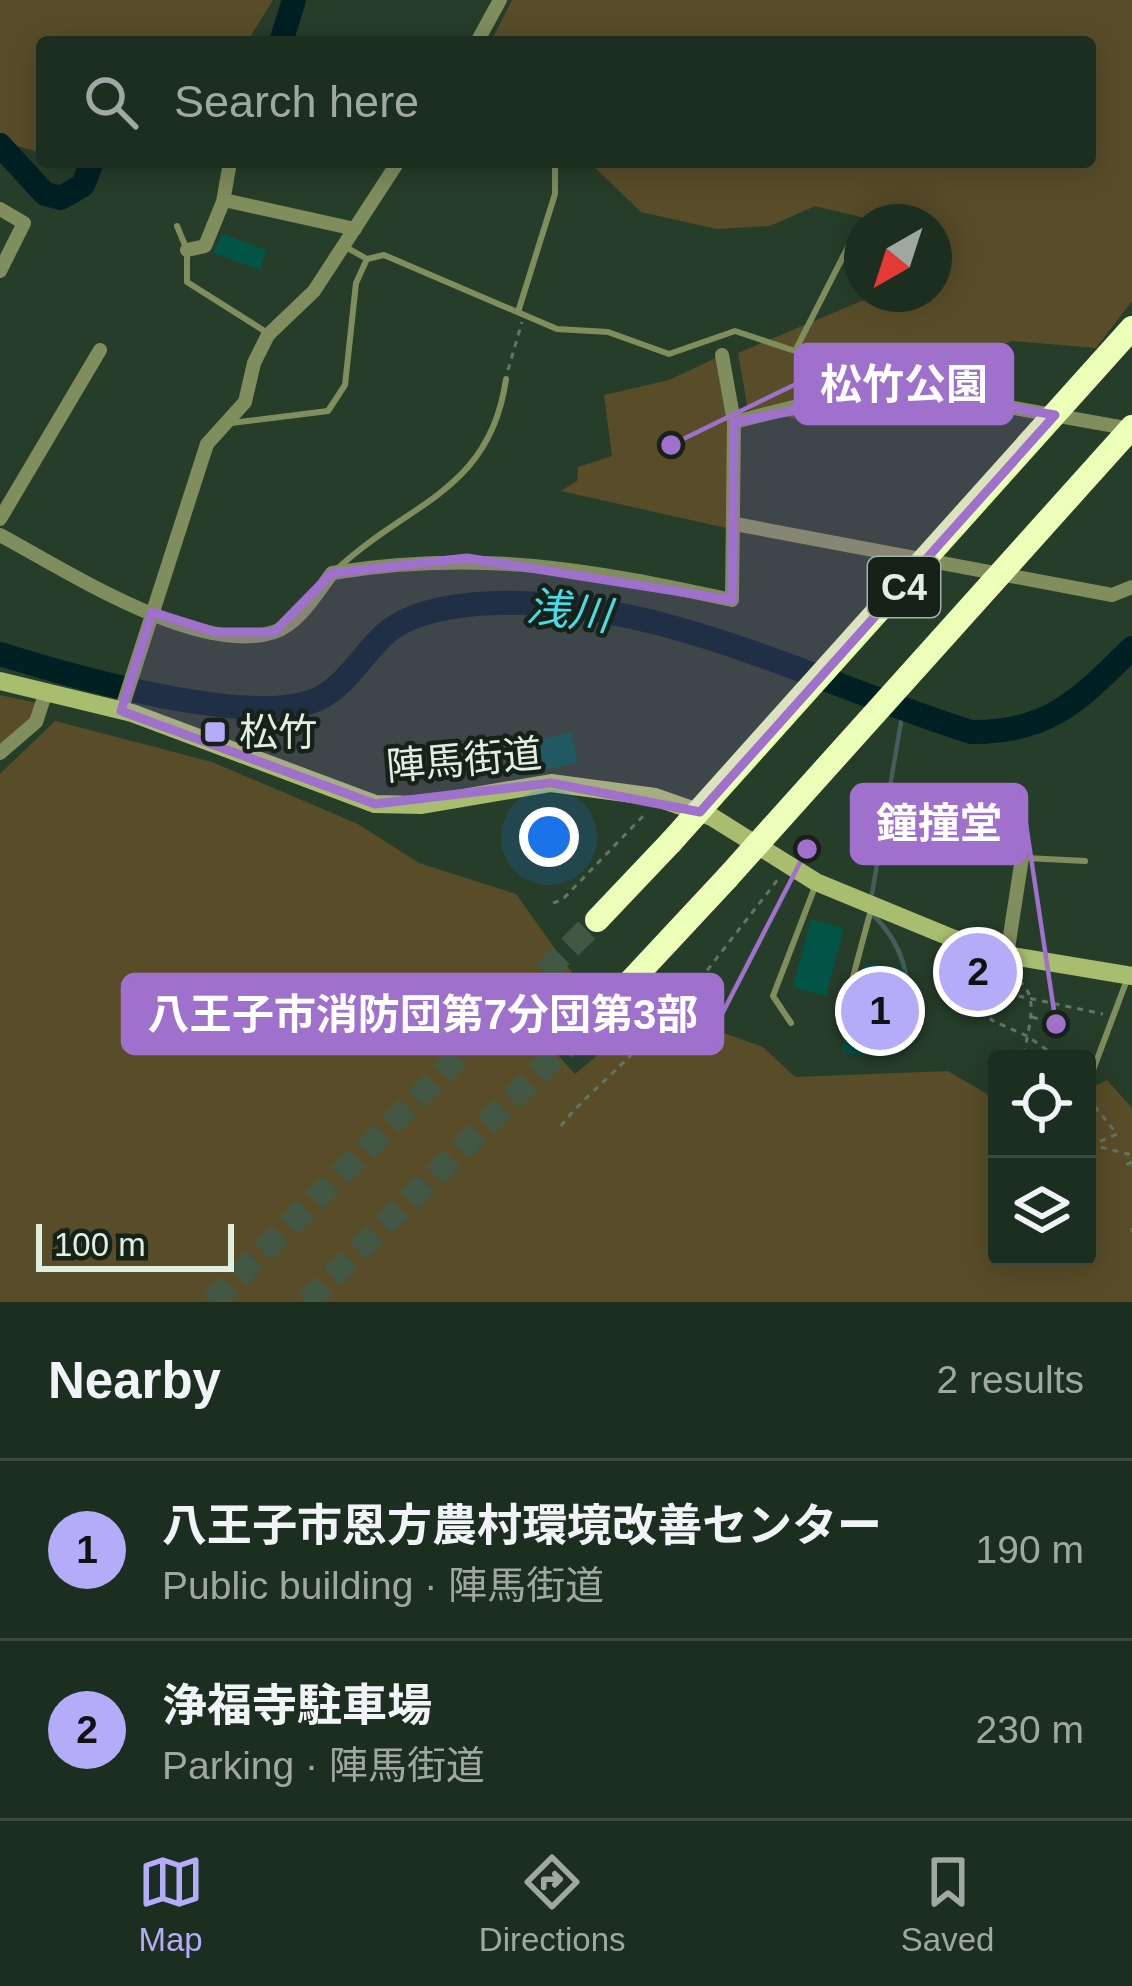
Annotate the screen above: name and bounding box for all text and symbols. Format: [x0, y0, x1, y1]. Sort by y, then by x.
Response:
search box [36, 36, 1096, 168]
icon: search [78, 69, 144, 135]
text: Search here [174, 76, 419, 127]
north arrow [844, 204, 952, 312]
callout: 松竹公園 [796, 345, 1012, 423]
text: 松竹公園 [820, 361, 988, 408]
road number: C4 [868, 557, 940, 617]
water label: 浅川 [524, 583, 618, 640]
place label: 松竹 [239, 711, 317, 754]
marker: 松竹 [202, 719, 228, 745]
street label: 陣馬街道 [384, 732, 544, 788]
callout: 鐘撞堂 [852, 785, 1026, 863]
text: 鐘撞堂 [876, 800, 1002, 847]
your location [519, 807, 579, 867]
pin: 2 [939, 927, 1017, 1017]
pin: 1 [841, 966, 919, 1056]
callout: 八王子市消防団第7分団第3部 [123, 975, 722, 1053]
text: 八王子市消防団第7分団第3部 [148, 991, 698, 1038]
map controls [988, 1050, 1096, 1266]
button: locate [988, 1050, 1096, 1158]
button: layers [988, 1158, 1096, 1266]
scale bar [36, 1218, 234, 1271]
text: 100 m [54, 1226, 146, 1263]
text: Nearby [48, 1352, 221, 1409]
text: 2 results [937, 1358, 1084, 1401]
text: 八王子市恩方農村環境改善センター [162, 1500, 882, 1551]
text: 1 [76, 1528, 98, 1571]
text: 190 m [976, 1528, 1084, 1571]
text: Public building · 陣馬街道 [162, 1564, 604, 1607]
text: 浄福寺駐車場 [162, 1680, 432, 1731]
text: 2 [76, 1708, 98, 1751]
text: 230 m [976, 1708, 1084, 1751]
text: Parking · 陣馬街道 [162, 1744, 485, 1787]
tab: Map [138, 1849, 204, 1959]
tab: Directions [479, 1849, 626, 1959]
tab: Saved [901, 1849, 994, 1959]

